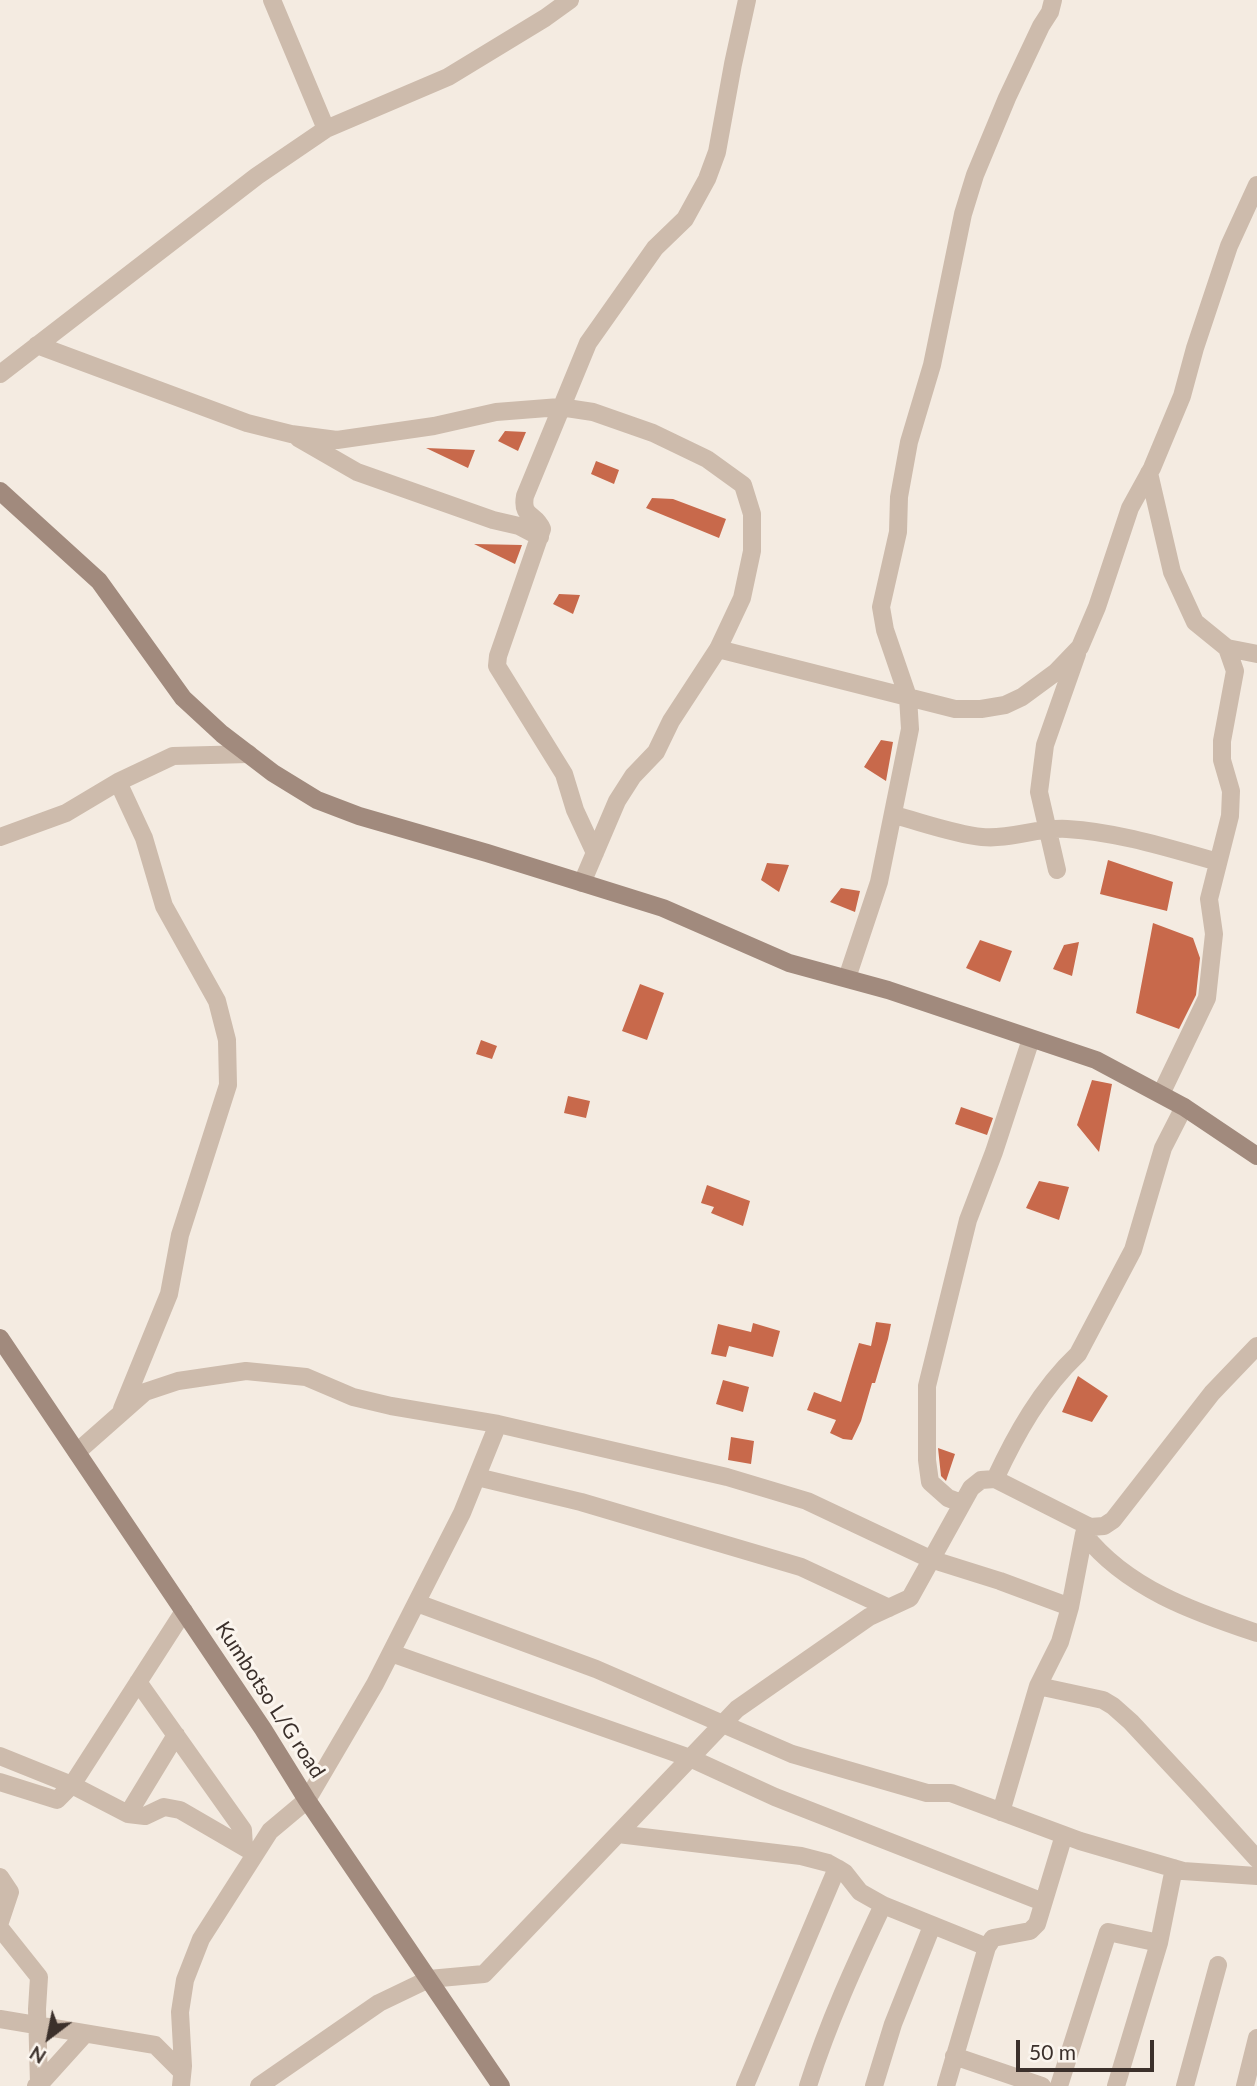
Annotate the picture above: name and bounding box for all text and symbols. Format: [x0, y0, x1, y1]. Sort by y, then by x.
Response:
street label: Kumbotso L/G road [210, 1617, 330, 1783]
north arrow [14, 2002, 84, 2072]
scale bar [1019, 2026, 1157, 2070]
text: 50 m [1029, 2039, 1076, 2064]
text: N [25, 2042, 50, 2069]

